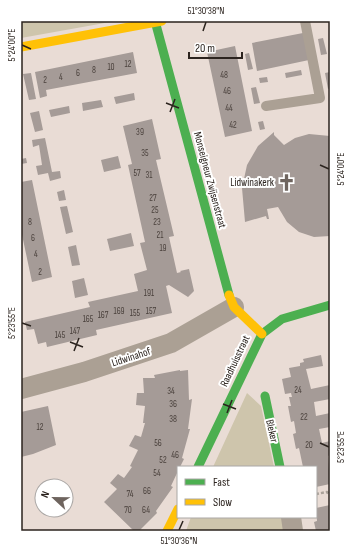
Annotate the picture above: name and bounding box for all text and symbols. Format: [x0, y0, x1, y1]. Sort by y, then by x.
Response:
text: 51°30'38"N [188, 5, 224, 17]
text: 5°24'00"E [6, 29, 18, 61]
scale bar [189, 34, 242, 60]
text: 20 m [195, 41, 215, 56]
house number: 12 [125, 59, 132, 70]
house number: 10 [107, 62, 115, 73]
house number: 8 [92, 65, 96, 76]
house number: 6 [76, 68, 80, 79]
house number: 48 [220, 70, 228, 81]
house number: 4 [59, 72, 63, 83]
house number: 2 [43, 75, 47, 86]
house number: 46 [223, 86, 231, 97]
house number: 44 [225, 103, 233, 114]
house number: 42 [229, 120, 237, 131]
house number: 39 [136, 127, 144, 138]
street label: Monseigneur Zwijsenstraat [191, 130, 229, 230]
house number: 35 [141, 148, 149, 159]
text: 5°24'00"E [335, 153, 347, 185]
house number: 57 [133, 168, 141, 179]
house number: 31 [146, 170, 153, 181]
church icon: Lidwinakerk [277, 172, 297, 192]
place label: Lidwinakerk [230, 176, 275, 189]
house number: 27 [149, 193, 157, 204]
house number: 25 [151, 205, 159, 216]
house number: 8 [28, 217, 32, 228]
house number: 23 [153, 217, 161, 228]
house number: 21 [157, 230, 164, 241]
house number: 6 [31, 233, 35, 244]
house number: 19 [159, 243, 167, 254]
house number: 4 [34, 249, 38, 260]
house number: 2 [38, 267, 42, 278]
house number: 191 [144, 288, 155, 299]
house number: 169 [113, 306, 125, 317]
house number: 157 [146, 306, 157, 317]
text: 5°23'55"E [6, 307, 18, 339]
house number: 155 [130, 308, 141, 319]
house number: 167 [98, 310, 109, 321]
house number: 165 [83, 314, 94, 325]
house number: 147 [70, 326, 81, 337]
house number: 145 [55, 330, 66, 341]
street label: Raadhuisstraat [217, 333, 253, 389]
street label: Lidwinahof [110, 344, 153, 369]
house number: 24 [294, 385, 302, 396]
house number: 34 [167, 386, 175, 397]
house number: 36 [169, 399, 177, 410]
house number: 22 [300, 412, 308, 423]
house number: 38 [169, 414, 177, 425]
street label: Bleker [263, 418, 281, 444]
house number: 12 [37, 422, 44, 433]
text: 5°23'55"E [335, 431, 347, 463]
house number: 56 [154, 438, 162, 449]
house number: 20 [305, 440, 313, 451]
house number: 46 [171, 450, 179, 461]
house number: 52 [159, 455, 167, 466]
legend [177, 466, 317, 518]
house number: 54 [153, 468, 161, 479]
text: Fast [213, 475, 230, 490]
north arrow [34, 478, 74, 518]
house number: 66 [143, 486, 151, 497]
text: N [38, 489, 52, 500]
house number: 74 [127, 489, 134, 500]
text: Slow [213, 495, 232, 510]
house number: 70 [124, 505, 132, 516]
house number: 64 [142, 505, 150, 516]
text: 51°30'36"N [161, 535, 197, 547]

